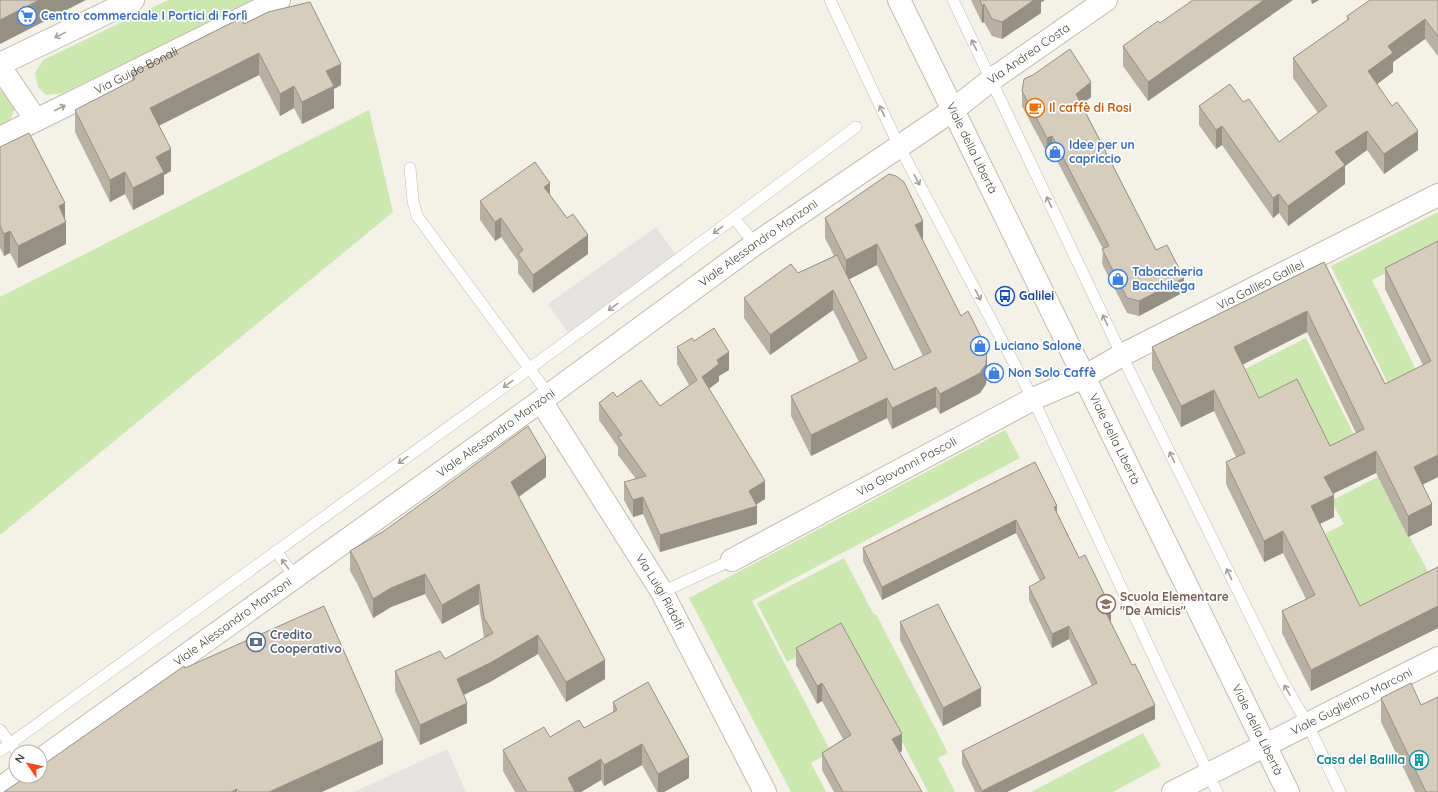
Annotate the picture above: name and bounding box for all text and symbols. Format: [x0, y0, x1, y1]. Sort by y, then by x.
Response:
supermarket icon: Centro commerciale I Portici di Forlì [16, 5, 38, 27]
place label: Centro commerciale I Portici di Forlì [41, 8, 247, 23]
street label: Via Andrea Costa [984, 20, 1072, 87]
one-way arrow [54, 32, 66, 39]
one-way arrow [970, 39, 977, 51]
street label: Via Guido Bonali [92, 43, 180, 97]
cafe icon: Il caffè di Rosi [1024, 97, 1046, 119]
street label: Viale della Libertà [943, 100, 1001, 196]
place label: Il caffè di Rosi [1049, 100, 1132, 115]
one-way arrow [54, 104, 66, 111]
one-way arrow [878, 105, 885, 117]
place label: Idee per un capriccio [1069, 137, 1135, 166]
shop icon: Idee per un capriccio [1044, 141, 1066, 163]
one-way arrow [914, 174, 922, 186]
street label: Viale Alessandro Manzoni [696, 196, 820, 290]
one-way arrow [1045, 197, 1052, 209]
one-way arrow [713, 226, 724, 234]
street label: Via Galileo Galilei [1214, 256, 1306, 313]
place label: Tabaccheria Bacchilega [1132, 264, 1203, 293]
shop icon: Tabaccheria Bacchilega [1107, 268, 1129, 290]
bus stop icon: Galilei [994, 285, 1016, 307]
place label: Galilei [1019, 288, 1054, 303]
one-way arrow [975, 289, 982, 301]
one-way arrow [608, 303, 619, 311]
one-way arrow [1101, 314, 1108, 326]
shop icon: Luciano Salone [969, 335, 991, 357]
place label: Luciano Salone [994, 338, 1082, 353]
shop icon: Non Solo Caffè [983, 362, 1005, 384]
place label: Non Solo Caffè [1008, 365, 1096, 380]
one-way arrow [503, 380, 514, 388]
street label: Viale Alessandro Manzoni [434, 385, 558, 480]
street label: Viale della Libertà [1086, 391, 1144, 487]
street label: Via Giovanni Pascoli [854, 433, 959, 499]
one-way arrow [1168, 451, 1175, 463]
one-way arrow [398, 456, 409, 464]
street label: Via Luigi Ridolfi [633, 551, 688, 632]
one-way arrow [281, 559, 289, 570]
one-way arrow [1225, 568, 1232, 580]
street label: Viale Alessandro Manzoni [170, 574, 294, 669]
place label: Scuola Elementare "De Amicis" [1120, 589, 1229, 618]
school or university icon: Scuola Elementare "De Amicis" [1095, 593, 1117, 615]
place label: Credito Cooperativo [270, 627, 342, 656]
bank icon: Credito Cooperativo [245, 631, 267, 653]
street label: Viale Guglielmo Marconi [1288, 664, 1414, 738]
street label: Viale della Libertà [1229, 681, 1287, 778]
one-way arrow [1283, 684, 1291, 696]
north arrow [8, 744, 48, 784]
building icon: Casa del Balilla [1408, 749, 1430, 771]
text: N [12, 751, 28, 766]
place label: Casa del Balilla [1316, 752, 1405, 767]

